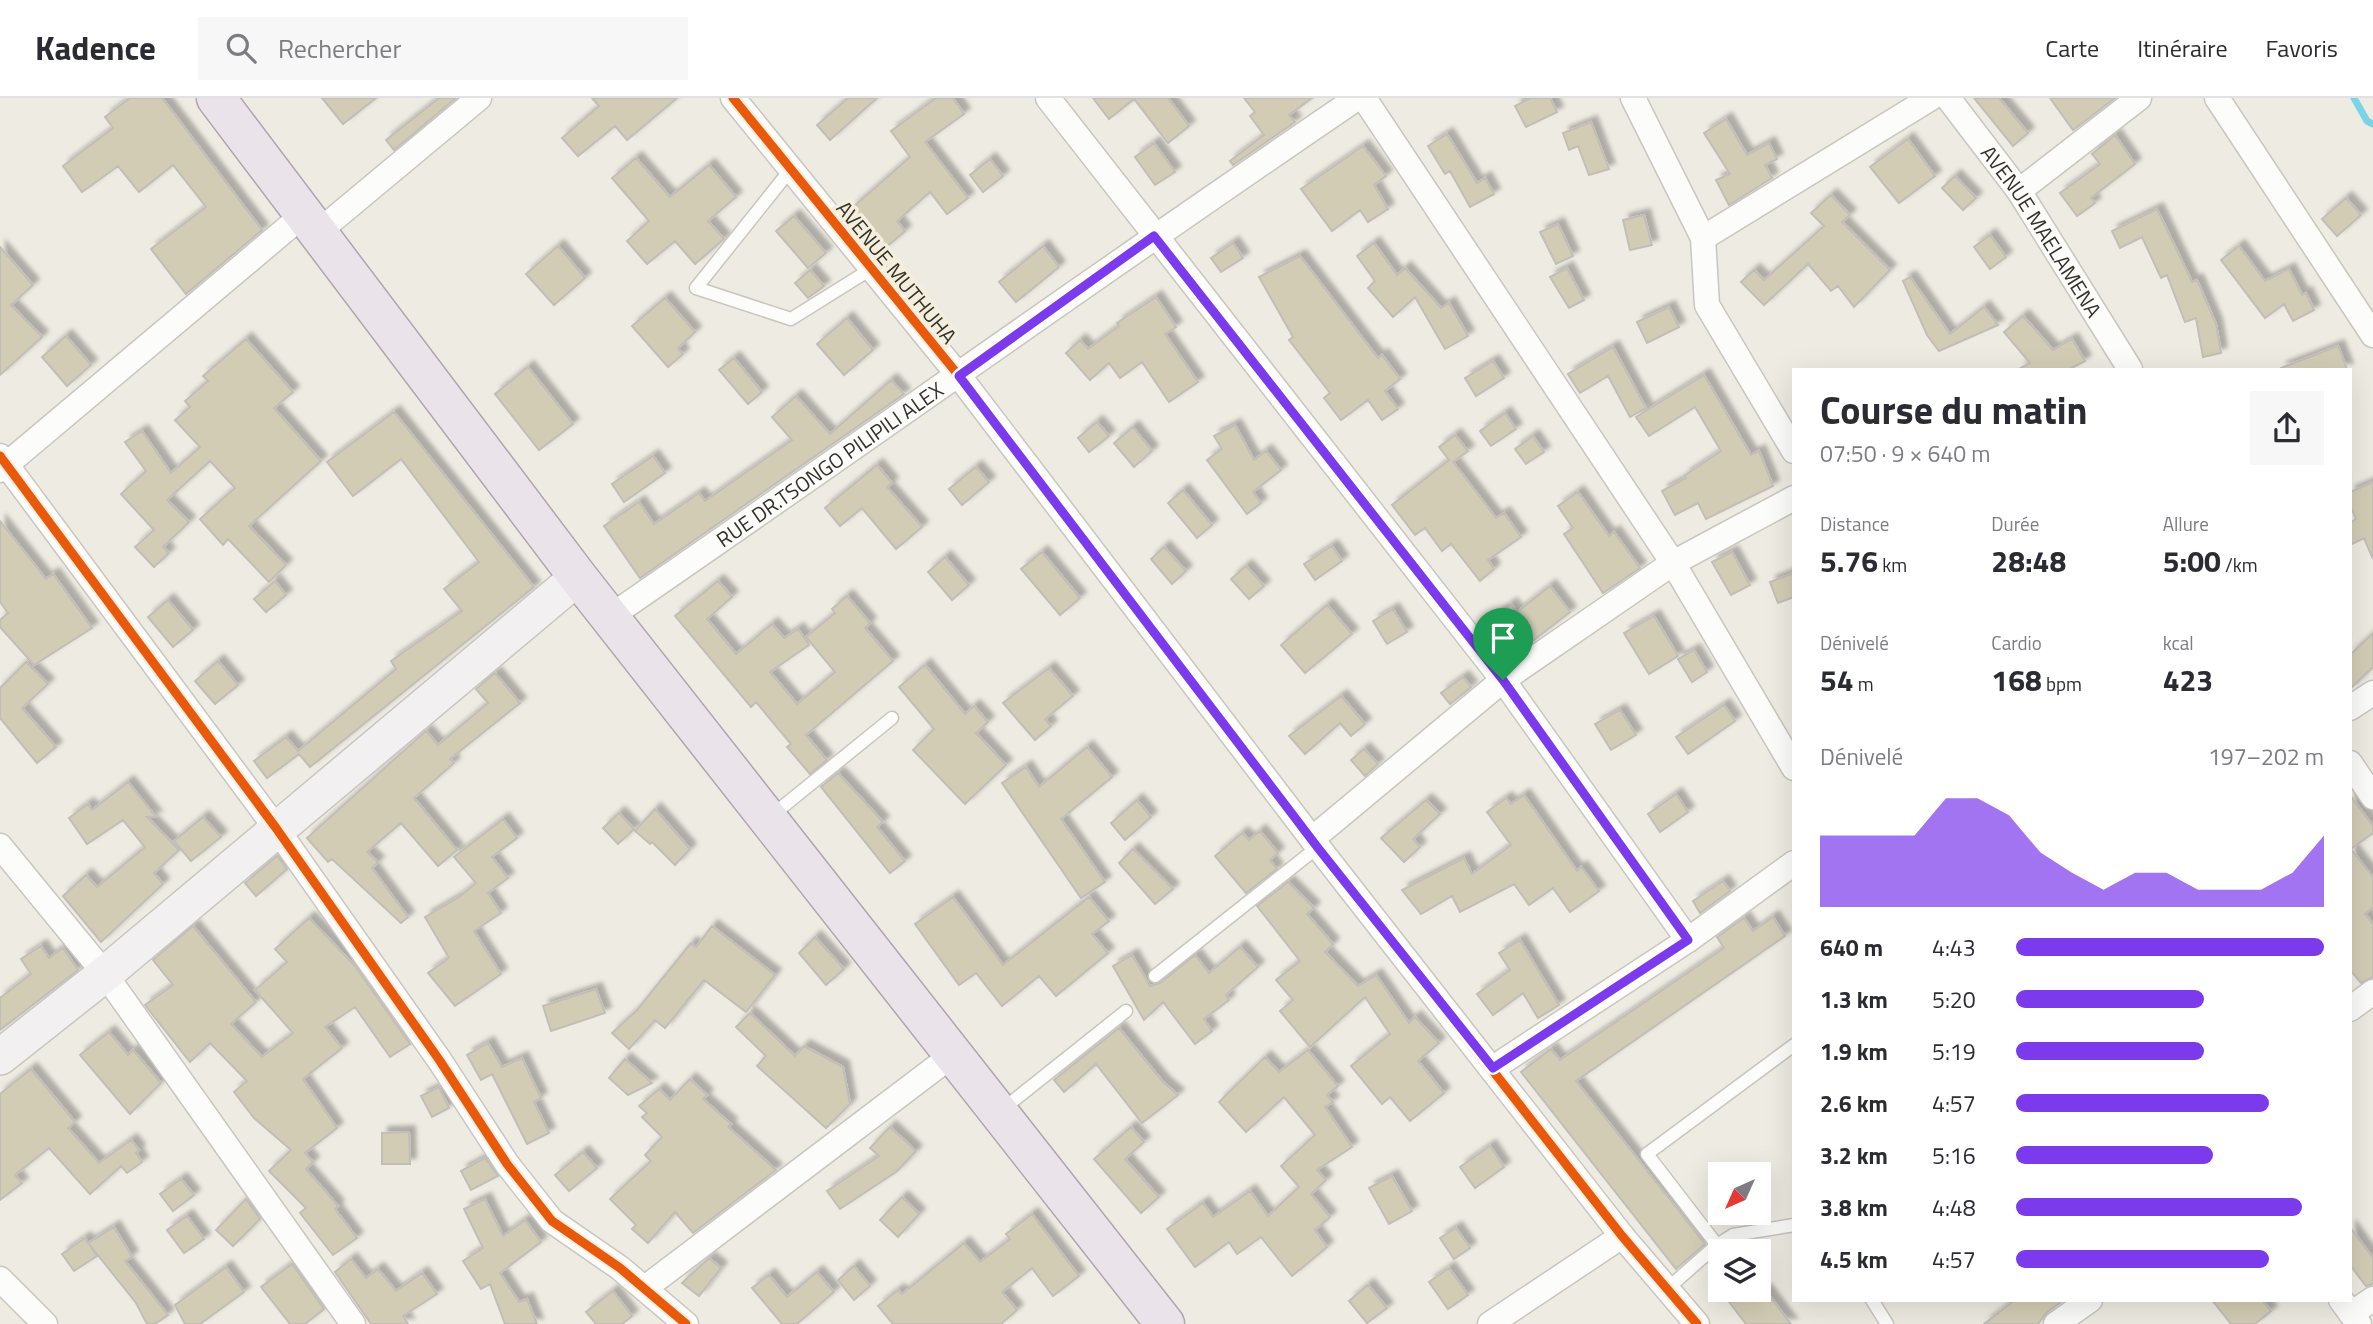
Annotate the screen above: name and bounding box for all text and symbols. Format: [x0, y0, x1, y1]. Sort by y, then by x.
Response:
search box [198, 17, 688, 80]
text: Kadence [35, 23, 156, 73]
icon: search [222, 29, 260, 67]
text: Rechercher [278, 29, 401, 68]
text: Carte [2045, 30, 2099, 66]
text: Itinéraire [2137, 30, 2228, 66]
text: Favoris [2266, 30, 2338, 66]
street label: AVENUE MAELAMENA [1973, 138, 2110, 324]
street label: AVENUE MUTHUHA [829, 193, 965, 351]
street label: RUE DR.TSONGO PILIPILI ALEX [709, 373, 950, 555]
text: Course du matin [1820, 381, 2088, 439]
button: share [2250, 391, 2324, 465]
text: 07:50 · 9 × 640 m [1820, 436, 1990, 471]
text: Distance [1820, 509, 1889, 538]
text: Durée [1991, 509, 2039, 538]
text: Allure [2163, 509, 2209, 538]
text: 5.76 [1820, 538, 1878, 584]
text: 28:48 [1991, 538, 2066, 584]
text: 5:00 [2163, 538, 2221, 584]
text: km [1878, 550, 1907, 579]
text: /km [2221, 550, 2258, 579]
pin [1473, 608, 1533, 680]
icon: arrive [1484, 619, 1522, 657]
text: Dénivelé [1820, 628, 1889, 657]
text: Cardio [1991, 628, 2042, 657]
text: kcal [2163, 628, 2194, 657]
text: 54 [1820, 657, 1854, 703]
text: 168 [1991, 657, 2042, 703]
text: 423 [2163, 657, 2213, 703]
text: m [1854, 669, 1874, 698]
text: bpm [2042, 669, 2082, 698]
text: Dénivelé [1820, 739, 1903, 774]
text: 197–202 m [2208, 739, 2324, 774]
text: 640 m [1820, 930, 1883, 965]
text: 4:43 [1932, 930, 1976, 965]
text: 1.3 km [1820, 982, 1888, 1017]
text: 5:20 [1932, 982, 1976, 1017]
text: 1.9 km [1820, 1034, 1888, 1069]
text: 5:19 [1932, 1034, 1976, 1069]
text: 2.6 km [1820, 1086, 1888, 1121]
text: 4:57 [1932, 1086, 1976, 1121]
text: 3.2 km [1820, 1138, 1888, 1173]
text: 5:16 [1932, 1138, 1976, 1173]
north arrow [1708, 1162, 1771, 1225]
map controls [1708, 1162, 1771, 1302]
text: 3.8 km [1820, 1190, 1888, 1225]
text: 4:48 [1932, 1190, 1976, 1225]
button: layers [1708, 1239, 1771, 1302]
text: 4.5 km [1820, 1242, 1888, 1277]
text: 4:57 [1932, 1242, 1976, 1277]

